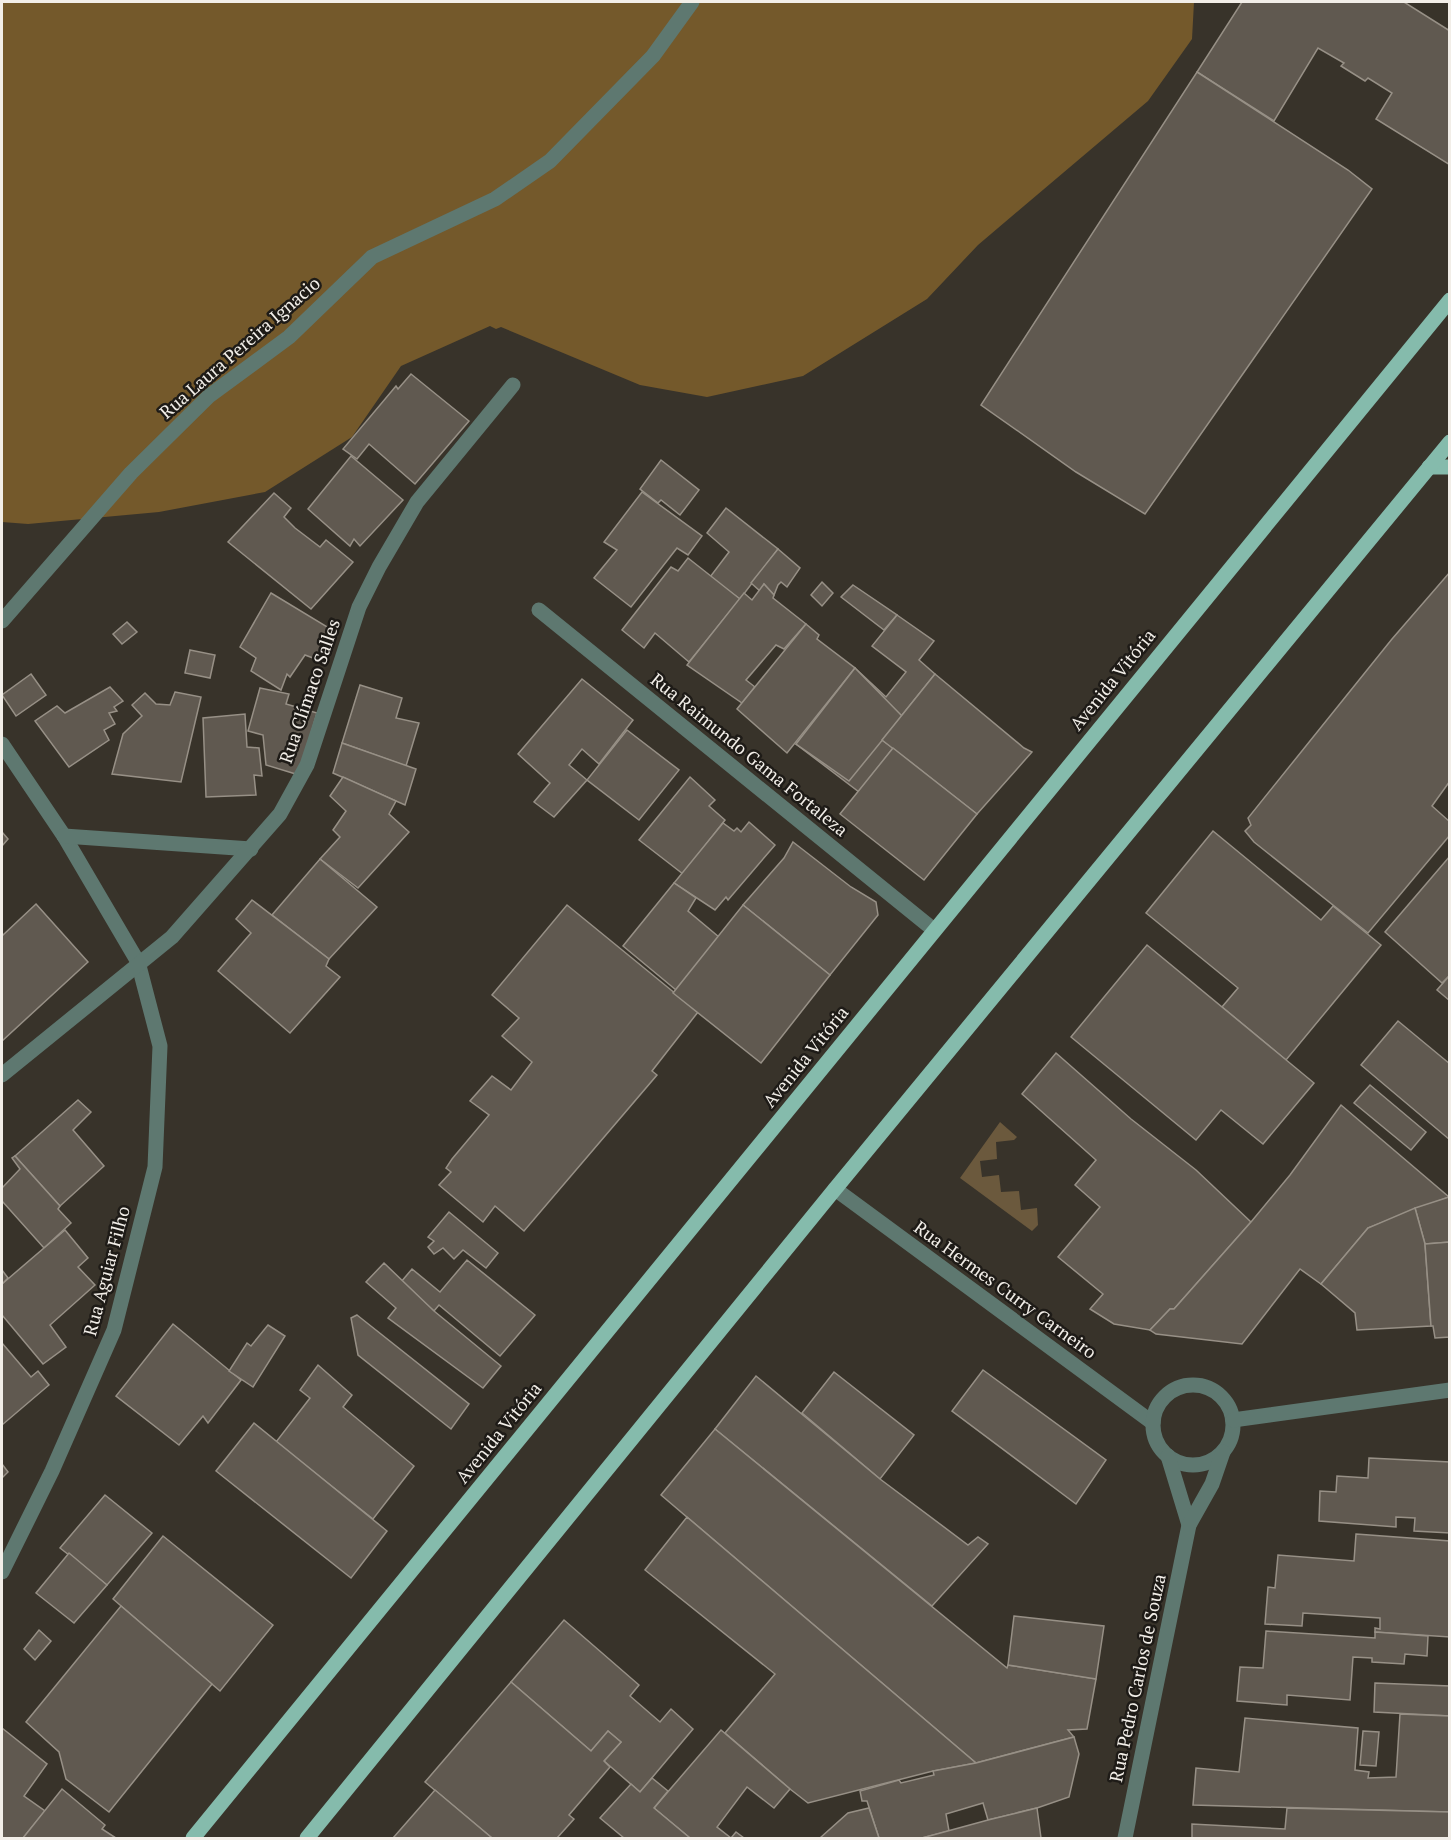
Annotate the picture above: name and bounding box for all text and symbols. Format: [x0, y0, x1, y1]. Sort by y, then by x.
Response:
street label: Rua Laura Pereira Ignacio [154, 271, 325, 424]
street label: Rua Clímaco Salles [273, 615, 345, 766]
street label: Avenida Vitória [1064, 624, 1160, 735]
street label: Rua Raimundo Gama Fortaleza [646, 667, 853, 841]
street label: Avenida Vitória [757, 1001, 853, 1112]
street label: Rua Aguiar Filho [77, 1203, 135, 1338]
street label: Rua Hermes Curry Carneiro [909, 1215, 1102, 1364]
street label: Avenida Vitória [450, 1377, 546, 1488]
street label: Rua Pedro Carlos de Souza [1103, 1572, 1171, 1784]

